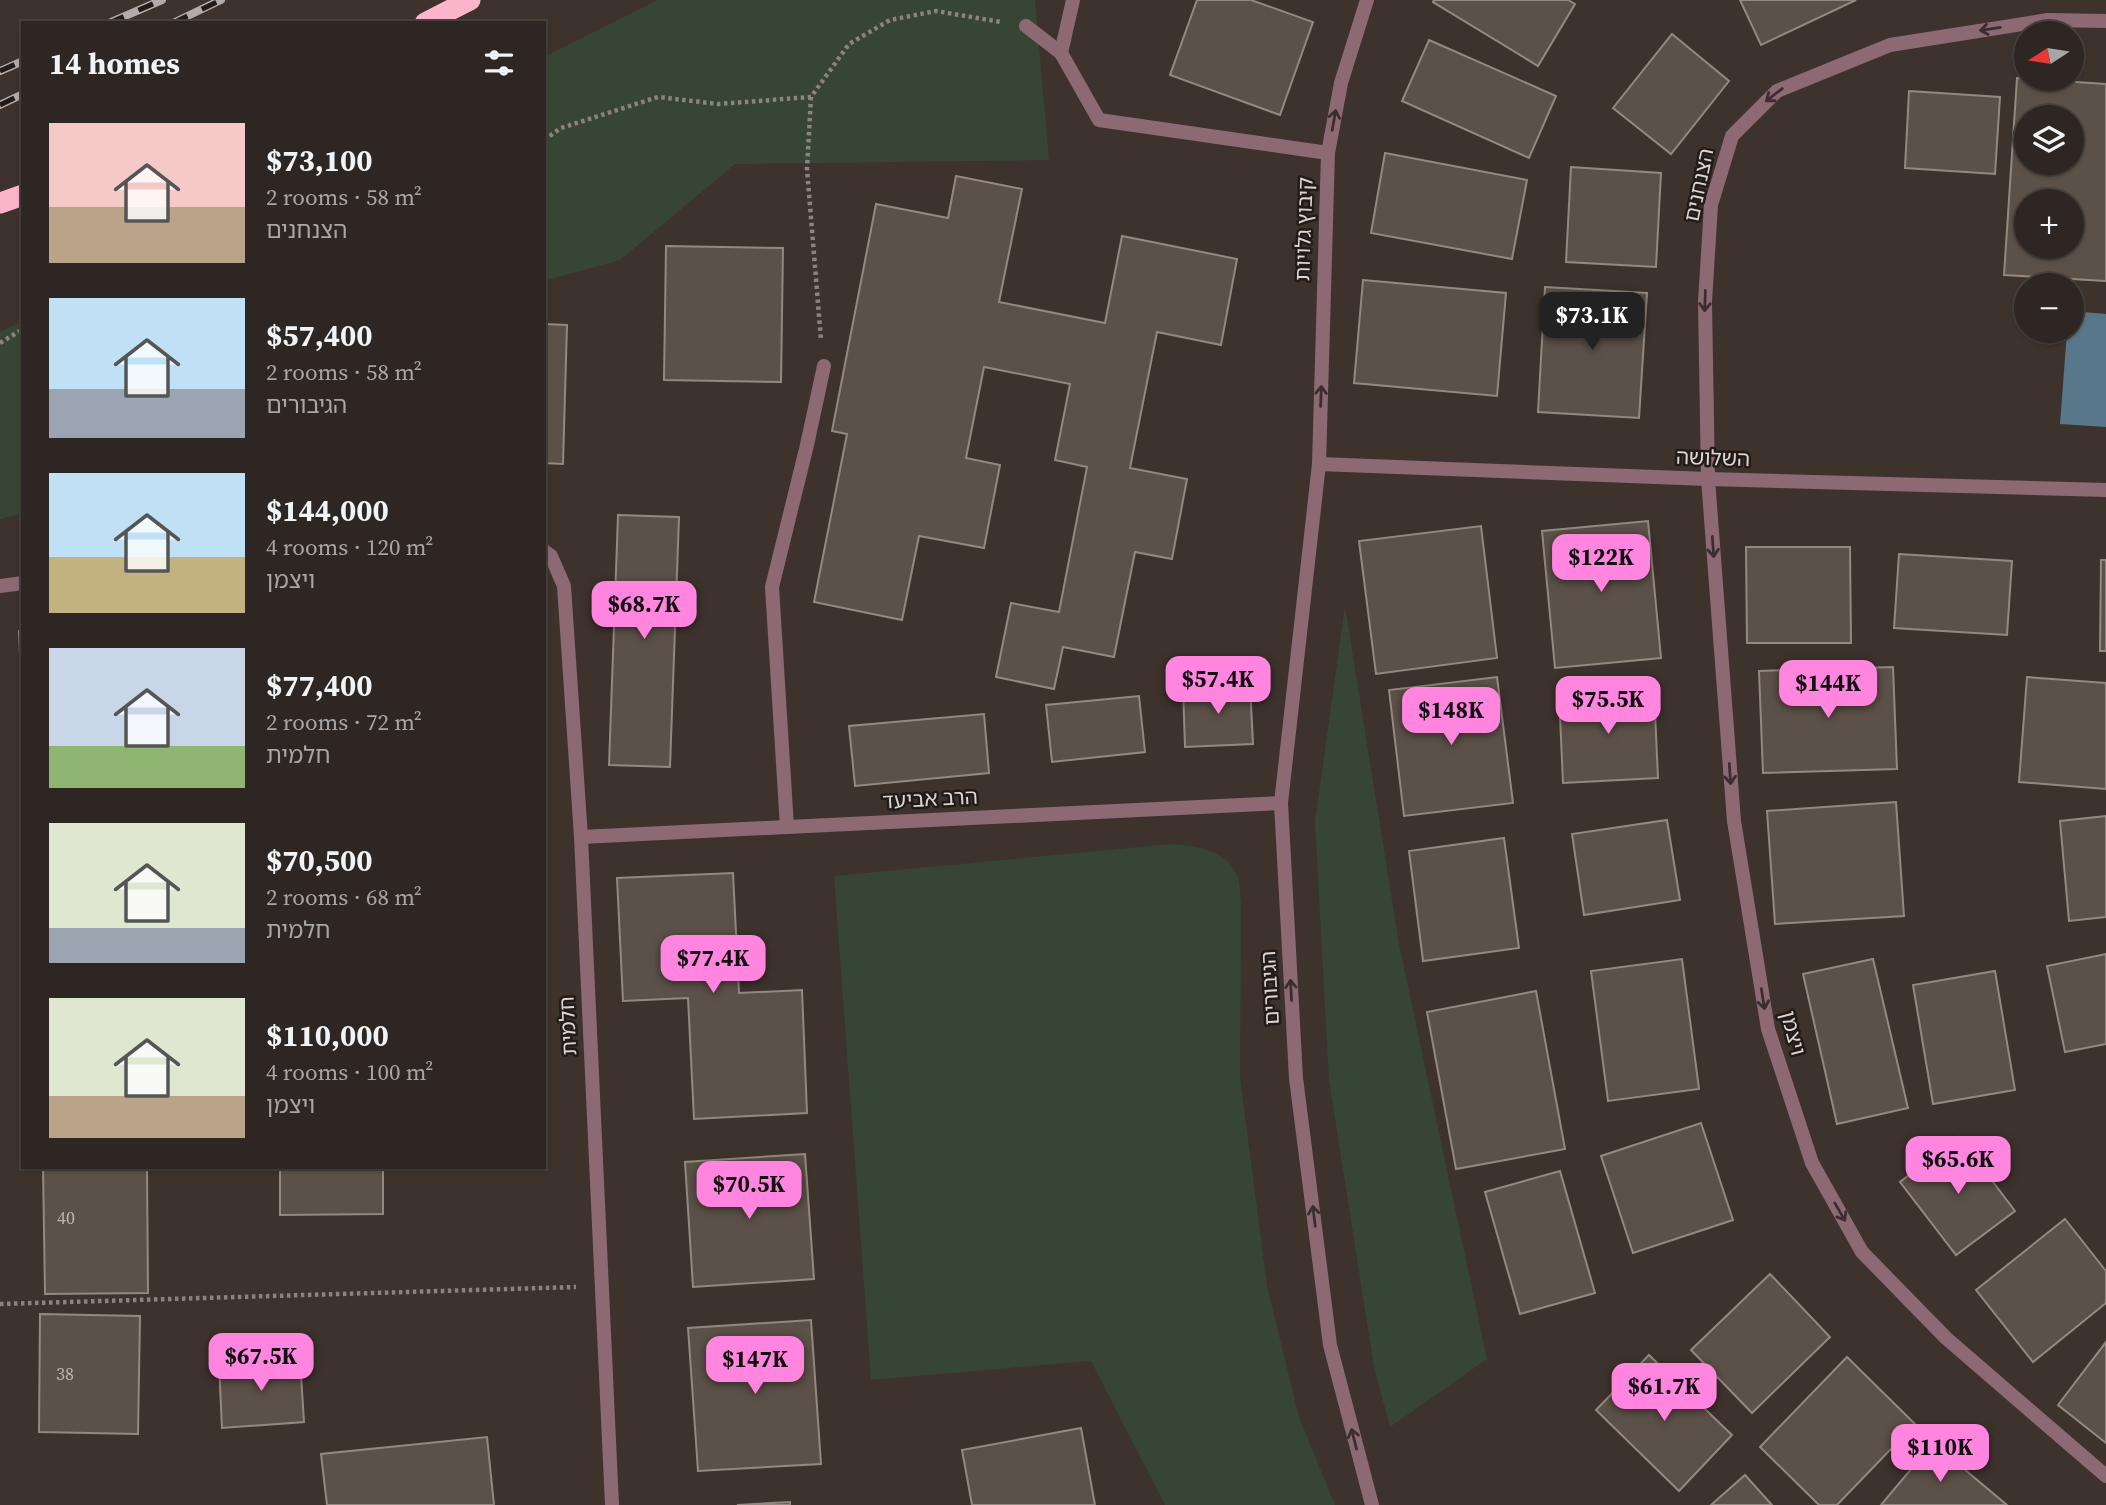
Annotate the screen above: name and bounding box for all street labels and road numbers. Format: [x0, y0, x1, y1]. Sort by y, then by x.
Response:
street label: הצנחנים [1677, 146, 1720, 224]
street label: קיבוץ גלויות [1287, 176, 1320, 281]
street label: השלושה [1675, 442, 1751, 473]
street label: הרב אביעד [882, 782, 978, 815]
street label: הגיבורים [1253, 950, 1286, 1026]
street label: חלמית [551, 996, 584, 1056]
street label: ויצמן [1774, 1007, 1813, 1058]

